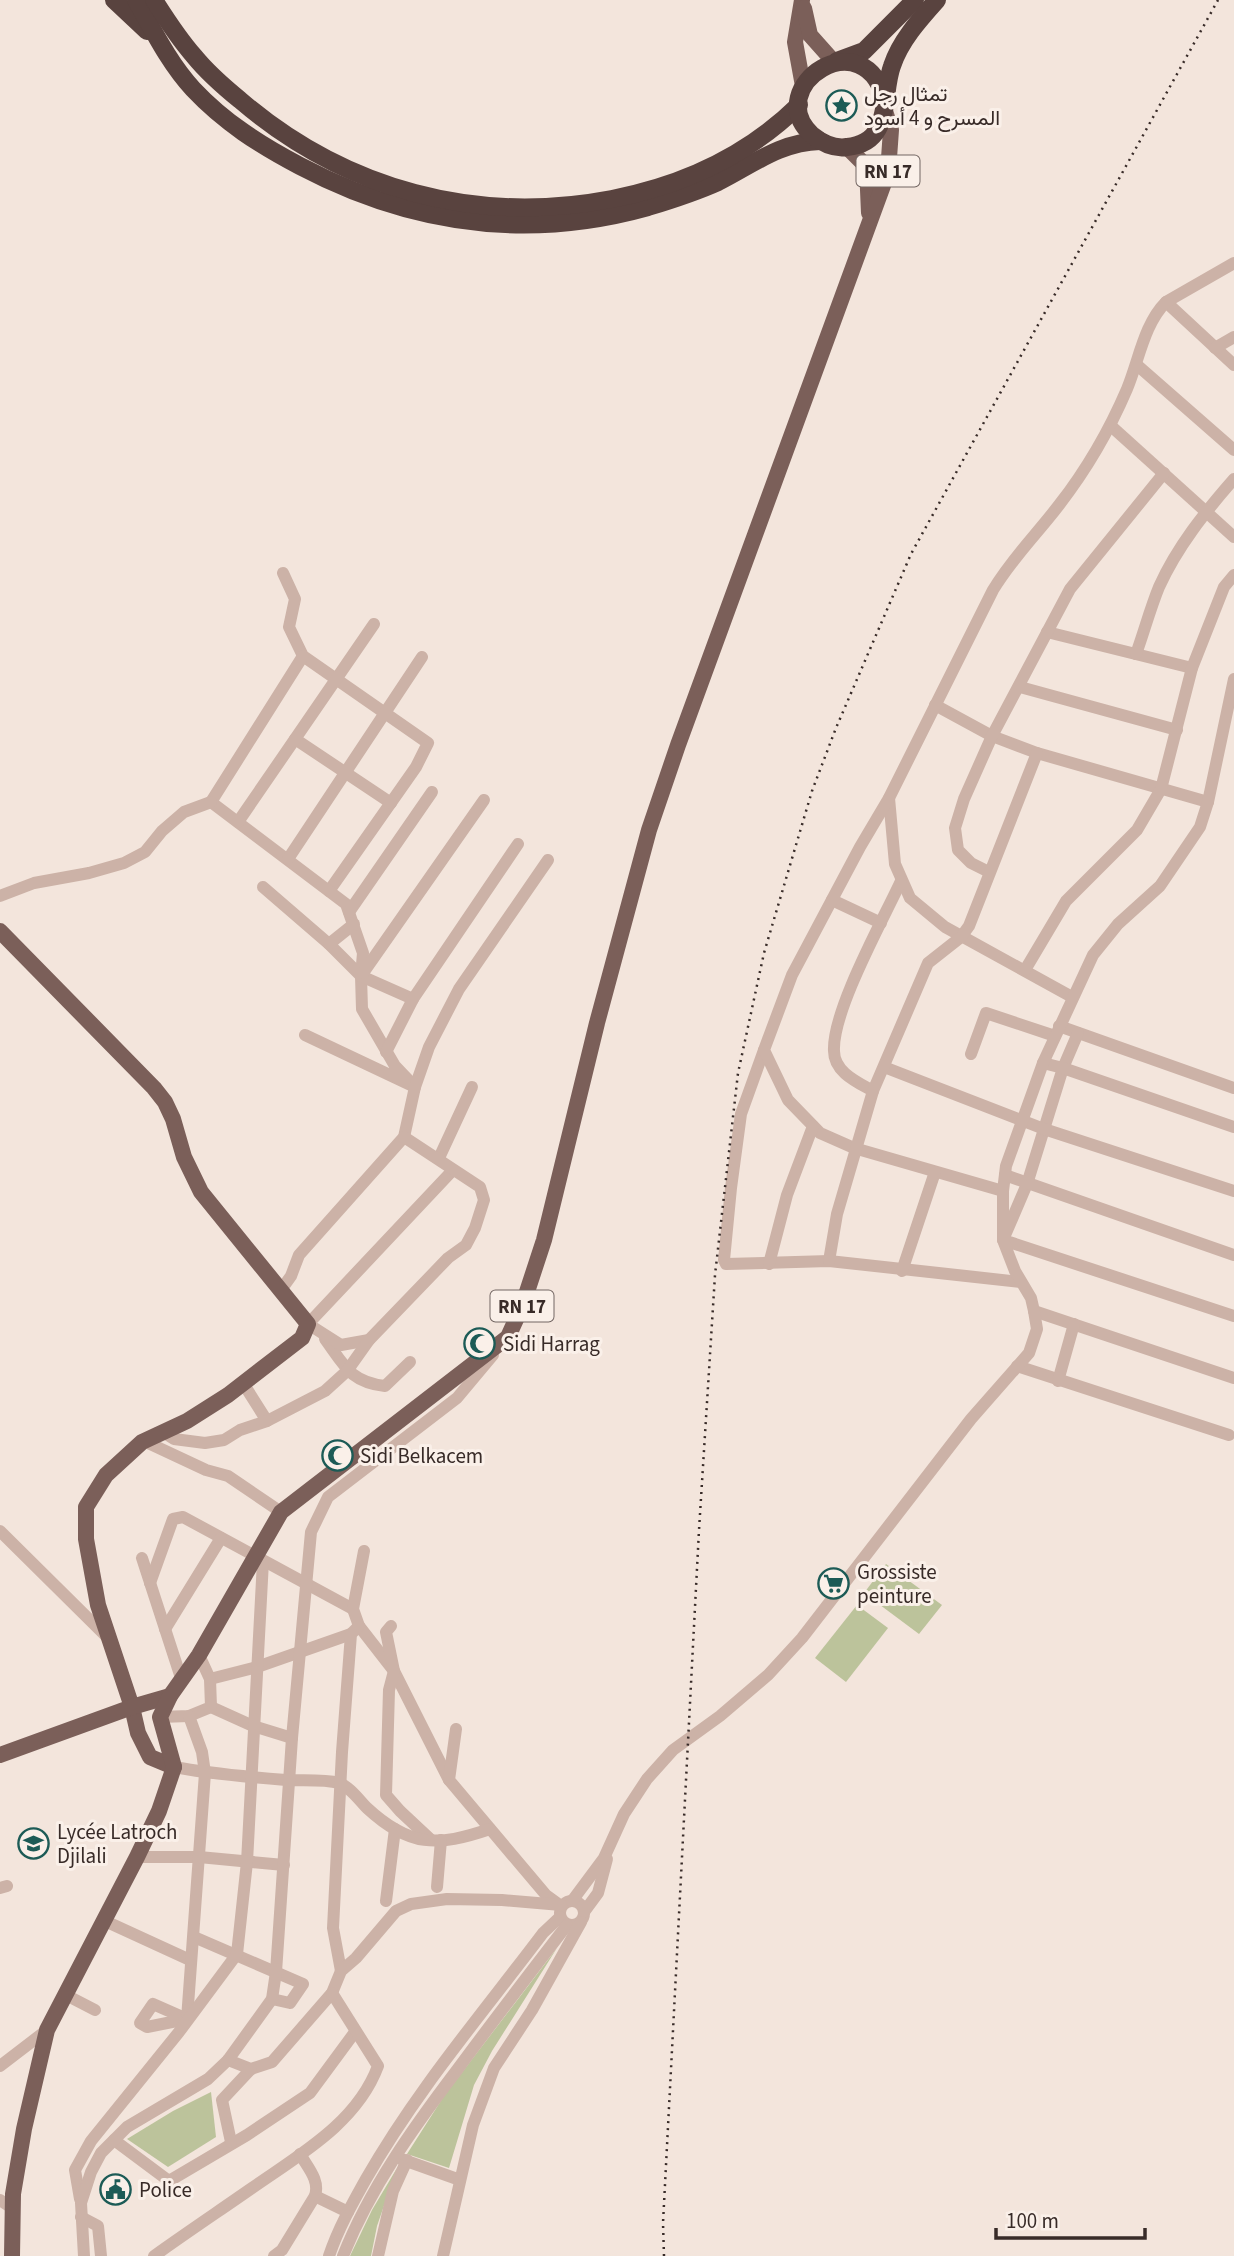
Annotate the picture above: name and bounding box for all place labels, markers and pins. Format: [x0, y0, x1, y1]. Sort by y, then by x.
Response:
place label: تمثال رجل المسرح و 4 أسود [864, 79, 1000, 133]
place icon: تمثال رجل المسرح و 4 أسود [824, 89, 858, 123]
mosque icon: Sidi Harrag [463, 1327, 497, 1361]
place label: Sidi Harrag [503, 1329, 600, 1359]
mosque icon: Sidi Belkacem [320, 1439, 354, 1473]
place label: Sidi Belkacem [360, 1441, 483, 1471]
place label: Grossiste peinture [857, 1557, 937, 1611]
supermarket icon: Grossiste peinture [817, 1567, 851, 1601]
place label: Lycée Latroch Djilali [57, 1817, 177, 1871]
school or university icon: Lycée Latroch Djilali [17, 1827, 51, 1861]
public building icon: Police [99, 2173, 133, 2207]
place label: Police [139, 2175, 192, 2205]

